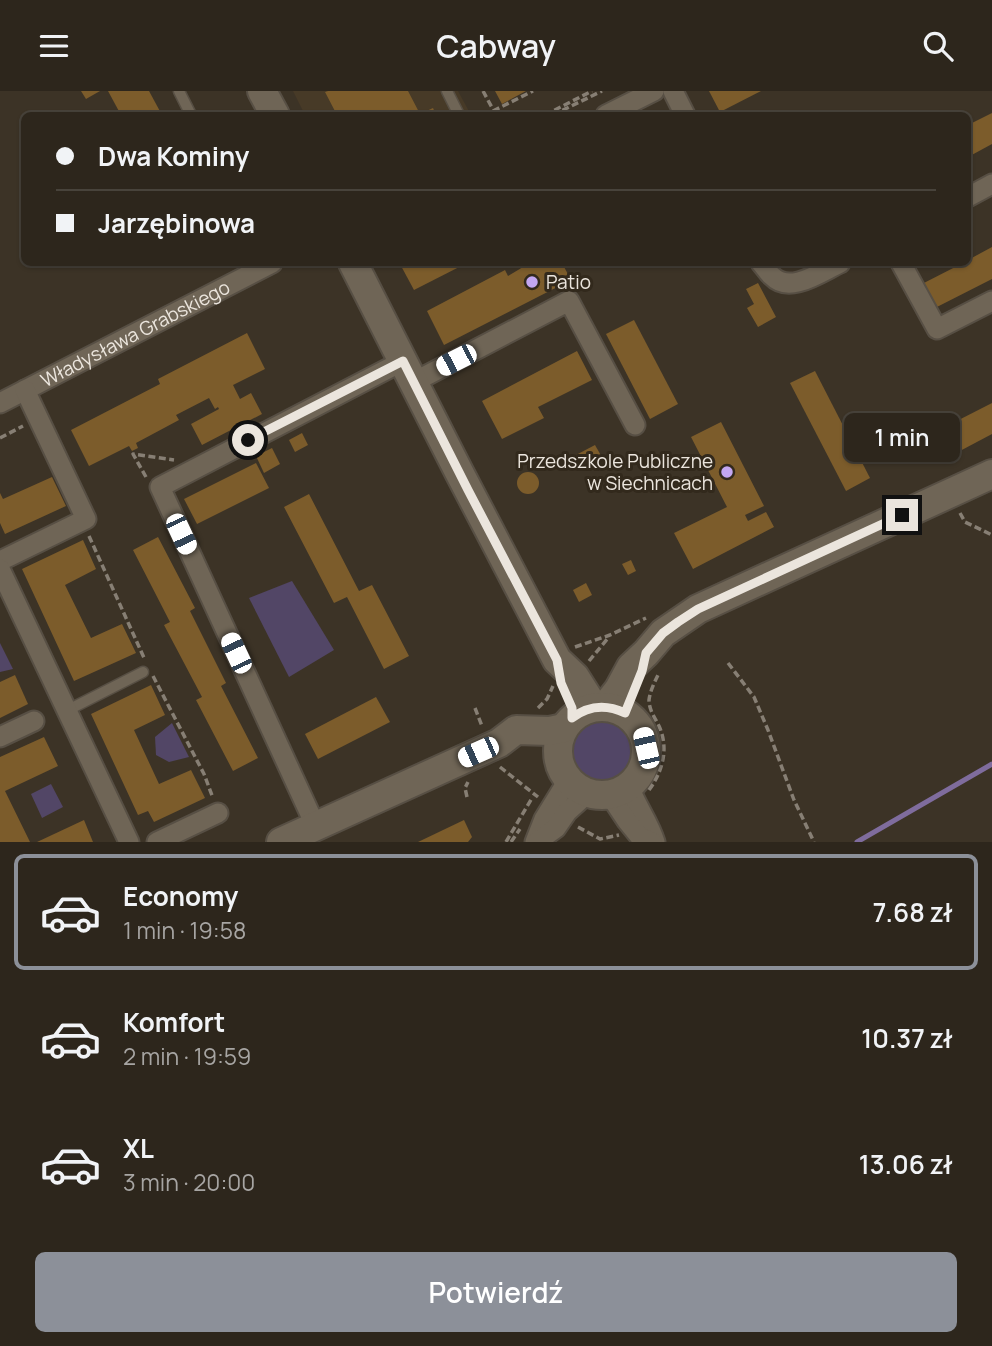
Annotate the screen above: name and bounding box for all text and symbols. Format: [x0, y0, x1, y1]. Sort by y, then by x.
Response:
text: Cabway [436, 24, 556, 68]
icon: menu [35, 27, 73, 65]
icon: search [919, 27, 957, 65]
text: Dwa Kominy [98, 138, 249, 174]
text: Jarzębinowa [98, 205, 255, 241]
place label: Patio [546, 269, 591, 295]
street label: Władysława Grabskiego [36, 274, 234, 393]
marker: Patio [524, 274, 540, 290]
car [433, 341, 480, 379]
callout: 1 min [844, 413, 960, 463]
text: 1 min [875, 421, 929, 453]
route start [232, 424, 264, 456]
place label: Przedszkole Publiczne w Siechnicach [517, 448, 713, 496]
marker: Przedszkole Publiczne w Siechnicach [719, 464, 735, 480]
route end [886, 499, 918, 531]
car [163, 511, 200, 557]
car [218, 630, 255, 676]
car [632, 725, 661, 771]
car [455, 734, 502, 770]
text: Economy [123, 878, 238, 914]
icon: car [39, 881, 102, 944]
text: 7.68 zł [873, 894, 953, 930]
text: 1 min · 19:58 [123, 914, 246, 946]
text: Komfort [123, 1004, 225, 1040]
icon: car [39, 1007, 102, 1070]
text: 10.37 zł [861, 1020, 953, 1056]
text: 2 min · 19:59 [123, 1040, 251, 1072]
text: XL [123, 1130, 154, 1166]
icon: car [39, 1133, 102, 1196]
text: 13.06 zł [859, 1146, 953, 1182]
text: 3 min · 20:00 [123, 1166, 255, 1198]
button: Potwierdź [35, 1252, 957, 1332]

